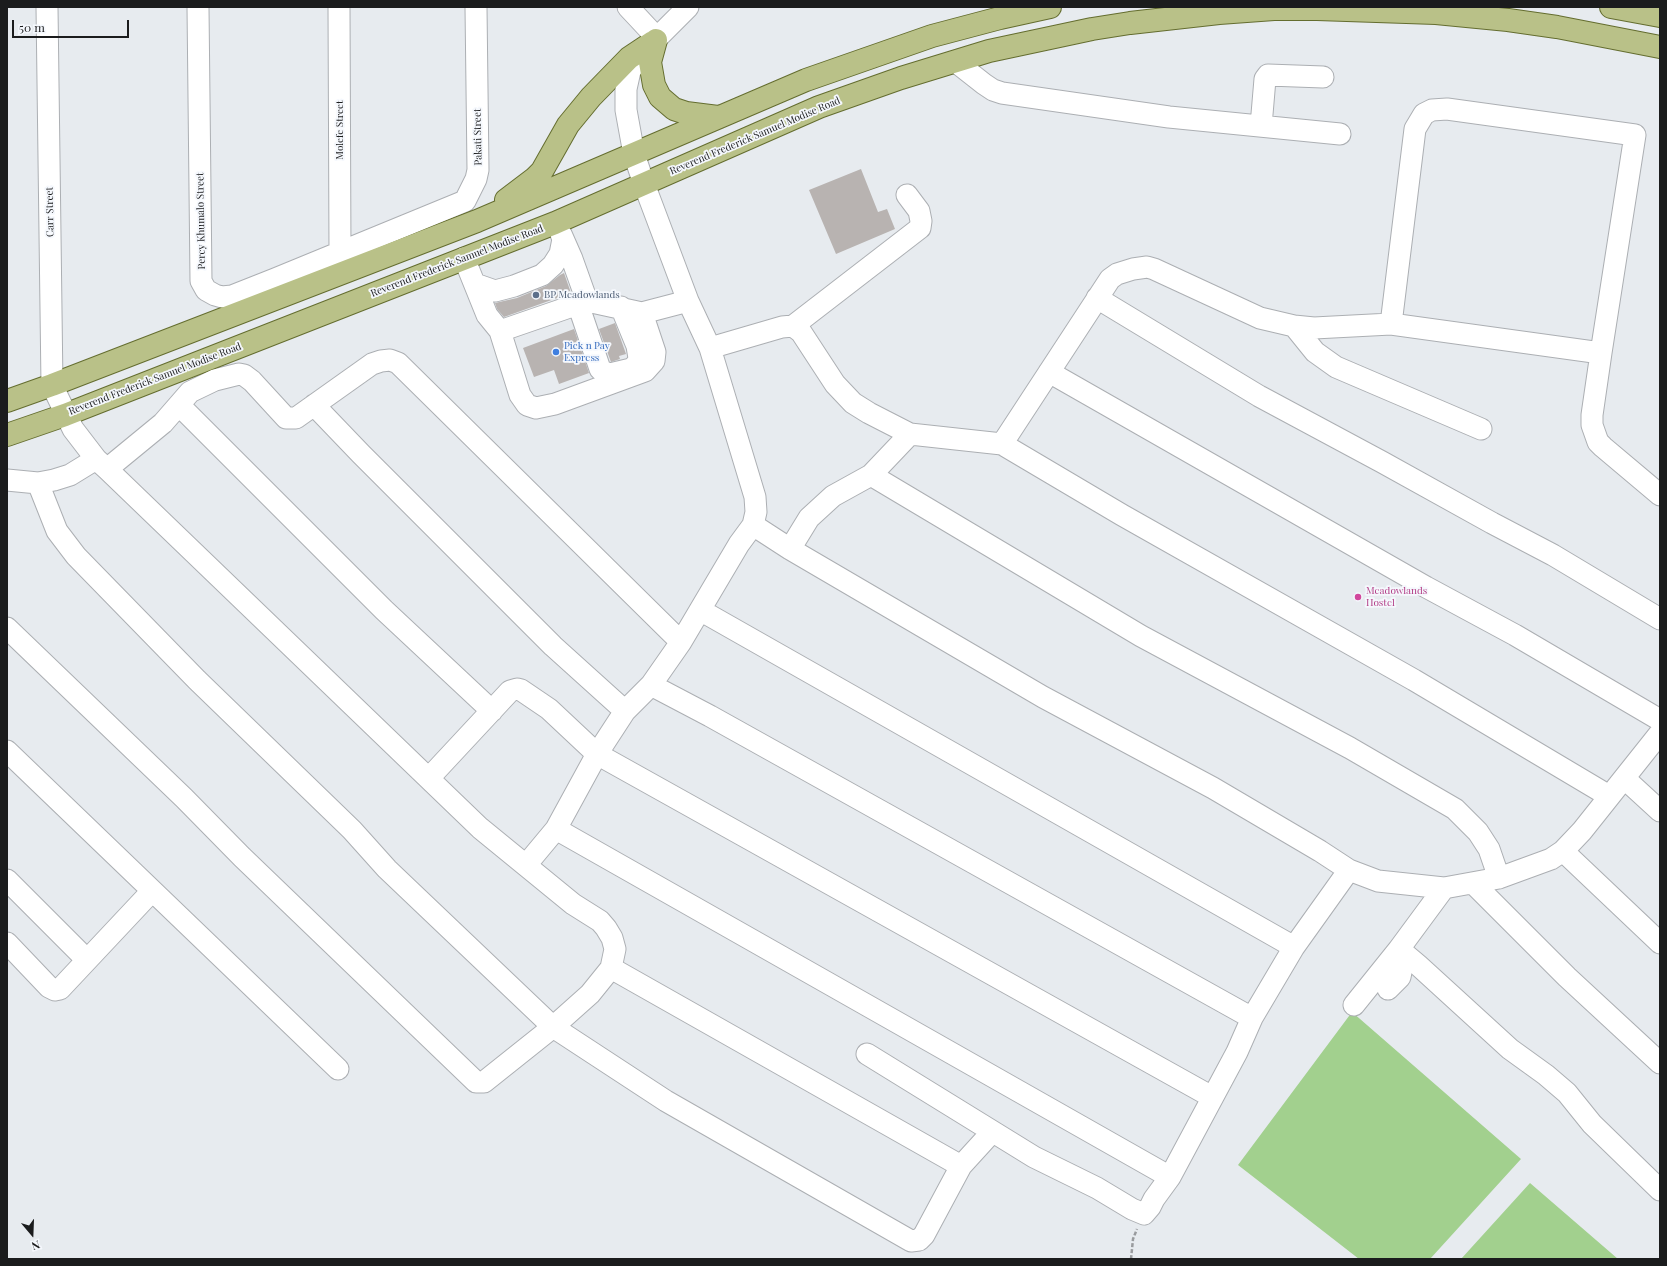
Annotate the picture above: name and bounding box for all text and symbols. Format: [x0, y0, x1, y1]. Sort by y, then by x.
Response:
scale bar [14, 12, 131, 38]
text: 50 m [19, 19, 45, 35]
street label: Reverend Frederick Samuel Modise Road [668, 95, 842, 177]
street label: Molefe Street [334, 100, 346, 160]
street label: Pakati Street [472, 108, 484, 166]
street label: Percy Khumalo Street [194, 172, 208, 270]
street label: Carr Street [44, 187, 56, 237]
street label: Reverend Frederick Samuel Modise Road [369, 222, 545, 300]
place label: BP Meadowlands [544, 289, 620, 301]
marker: BP Meadowlands [531, 290, 541, 300]
street label: Reverend Frederick Samuel Modise Road [67, 340, 243, 418]
place label: Pick n Pay Express [564, 340, 610, 364]
marker: Pick n Pay Express [551, 347, 561, 357]
place label: Meadowlands Hostel [1366, 585, 1427, 608]
marker: Meadowlands Hostel [1353, 592, 1363, 602]
north arrow [12, 1214, 52, 1254]
text: N [30, 1237, 42, 1254]

